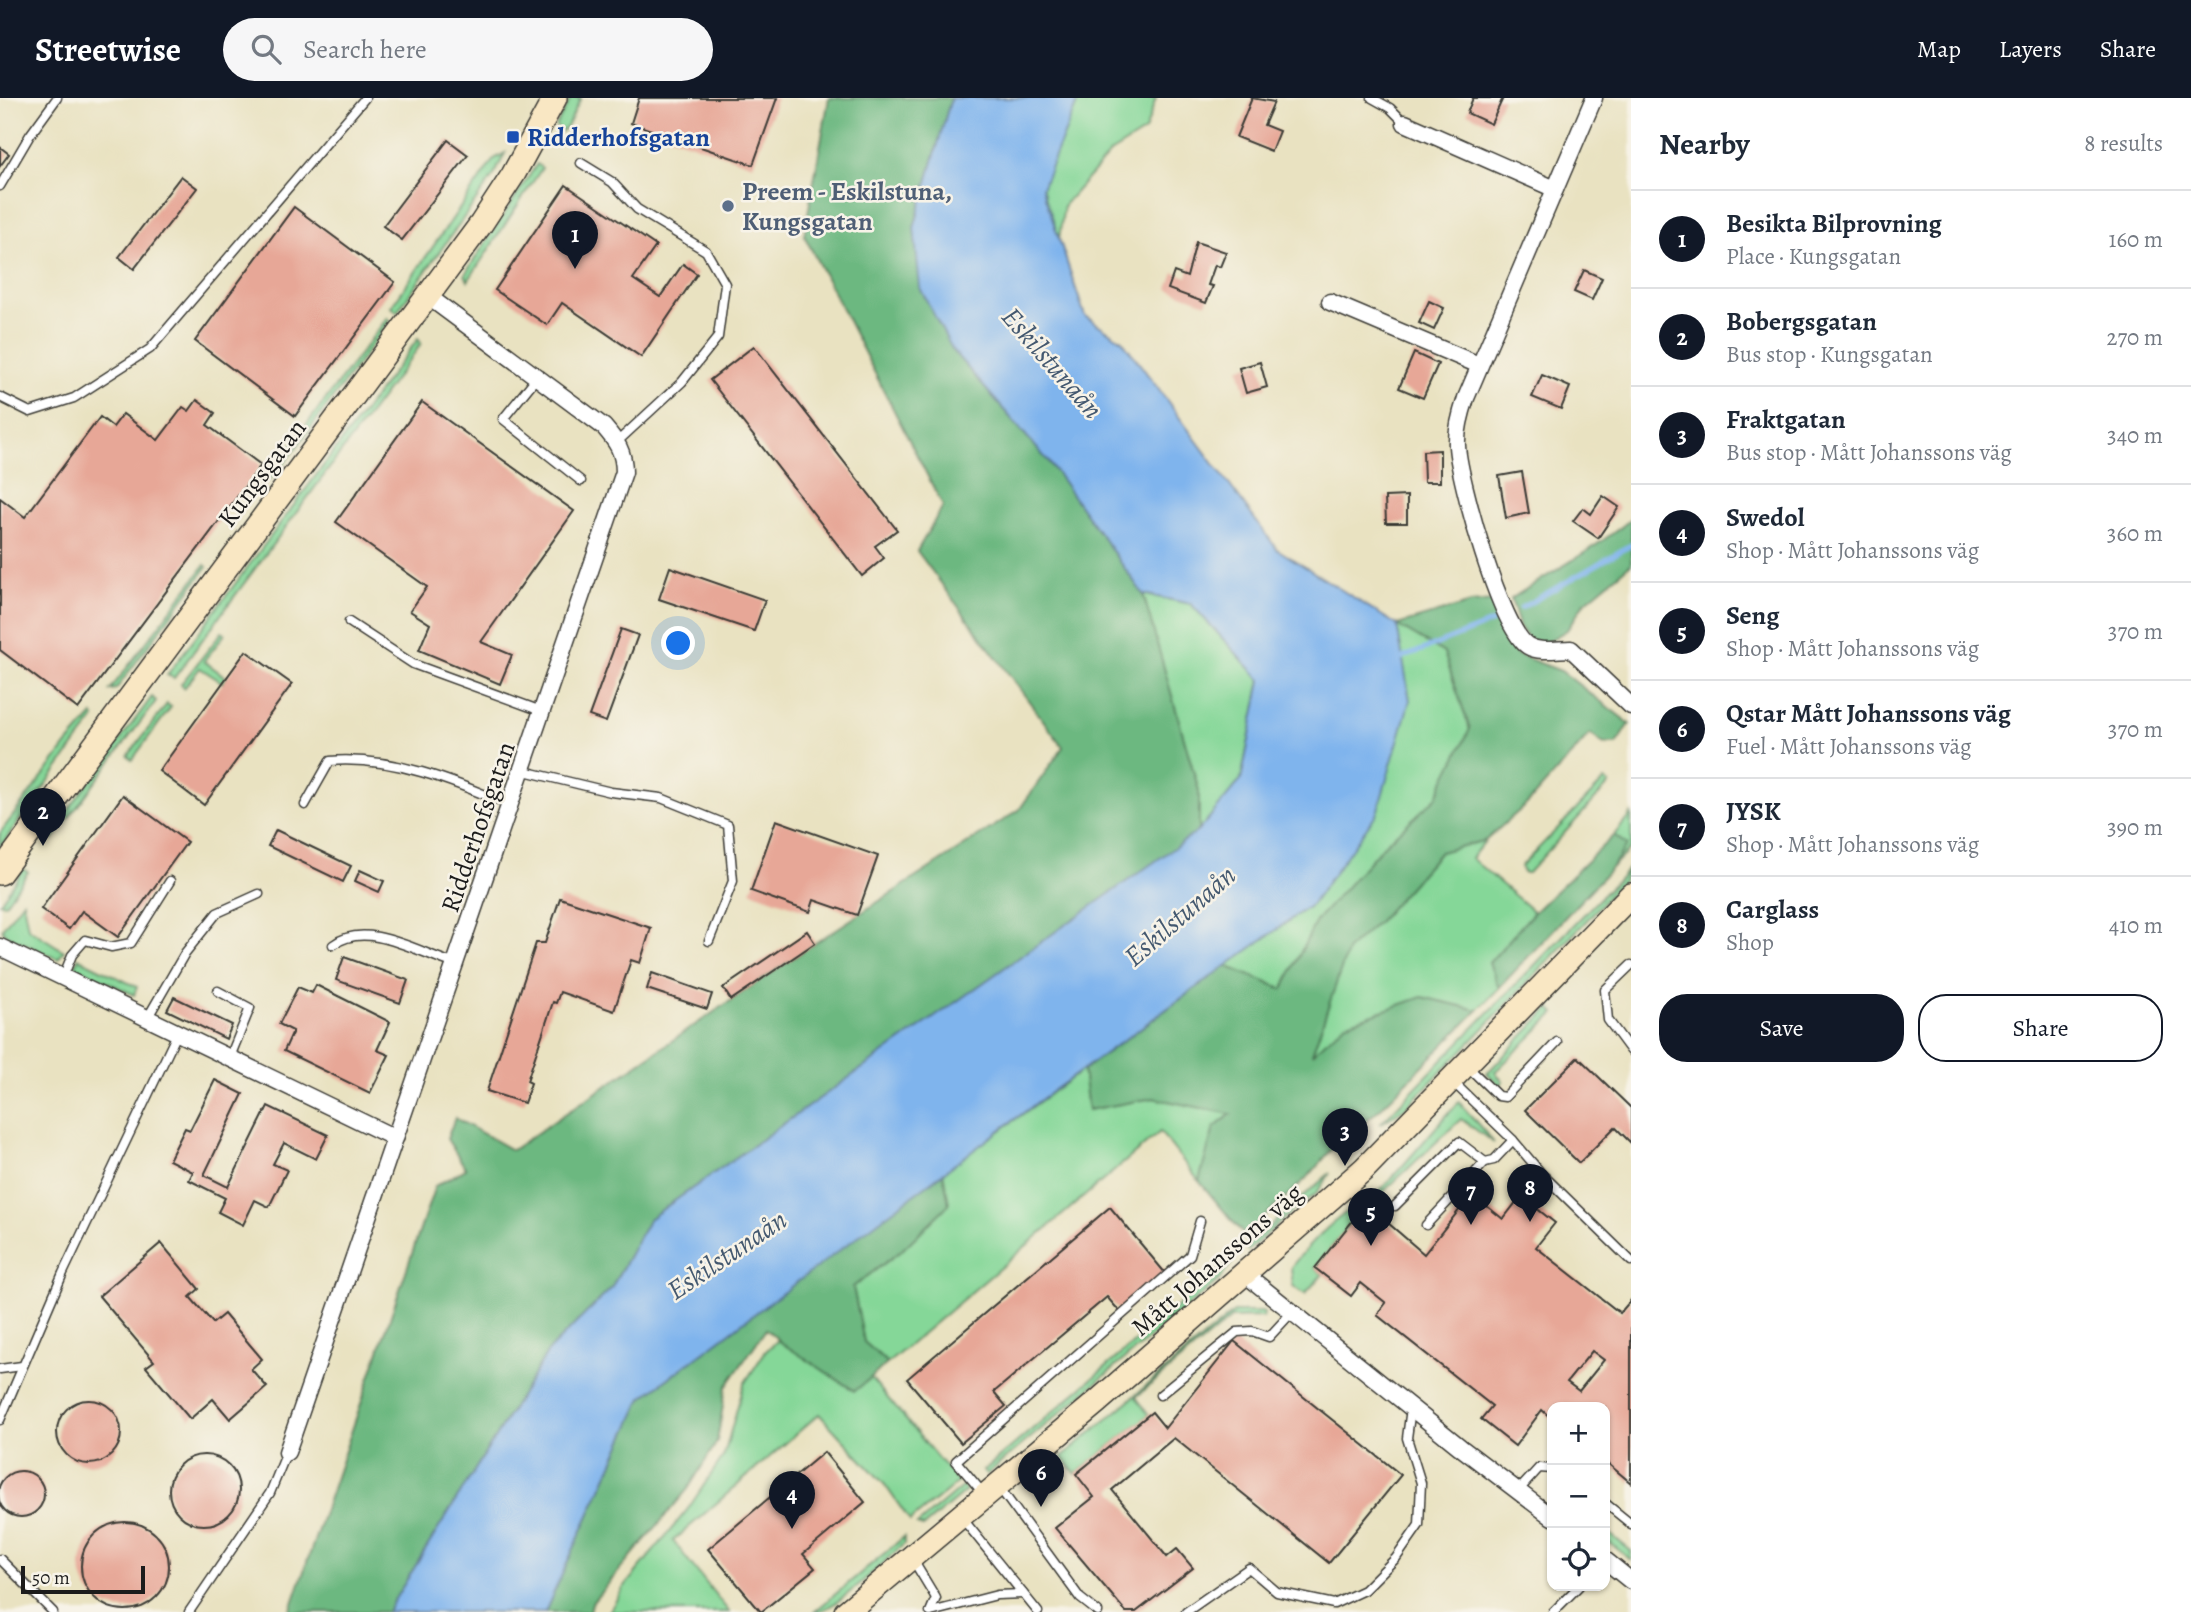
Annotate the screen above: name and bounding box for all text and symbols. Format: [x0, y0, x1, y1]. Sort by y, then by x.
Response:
search box [223, 18, 713, 81]
text: Streetwise [35, 27, 181, 72]
icon: search [247, 30, 285, 68]
text: Search here [303, 32, 427, 67]
text: Map [1917, 33, 1961, 65]
text: Layers [1999, 33, 2062, 65]
text: Share [2100, 33, 2156, 65]
place label: Ridderhofsgatan [527, 120, 710, 155]
text: Nearby [1659, 124, 1750, 164]
text: 8 results [2084, 128, 2163, 159]
marker: Ridderhofsgatan [505, 129, 521, 145]
place label: Preem - Eskilstuna, Kungsgatan [742, 174, 952, 239]
marker: Preem - Eskilstuna, Kungsgatan [720, 198, 736, 214]
text: Besikta Bilprovning [1726, 206, 1942, 241]
pin: 1 [552, 211, 598, 269]
text: 1 [1678, 224, 1686, 255]
text: 160 m [2109, 224, 2163, 255]
text: Place · Kungsgatan [1726, 241, 1901, 272]
water label: Eskilstunaån [993, 299, 1111, 427]
text: Bobergsgatan [1726, 304, 1877, 339]
text: 2 [1676, 322, 1688, 353]
text: 270 m [2106, 322, 2163, 353]
text: Bus stop · Kungsgatan [1726, 339, 1933, 370]
text: Fraktgatan [1726, 402, 1846, 437]
street label: Kungsgatan [210, 412, 314, 534]
text: 3 [1677, 420, 1687, 451]
text: 340 m [2107, 420, 2163, 451]
text: Bus stop · Mått Johanssons väg [1726, 437, 2012, 468]
text: Swedol [1726, 500, 1805, 535]
text: 4 [1677, 518, 1687, 549]
text: 360 m [2107, 518, 2163, 549]
text: Shop · Mått Johanssons väg [1726, 535, 1979, 566]
text: Seng [1726, 598, 1780, 633]
text: 5 [1677, 616, 1687, 647]
text: 370 m [2108, 616, 2163, 647]
your location [661, 626, 695, 660]
text: Shop · Mått Johanssons väg [1726, 633, 1979, 664]
text: Qstar Mått Johanssons väg [1726, 696, 2011, 731]
text: 6 [1677, 714, 1687, 745]
text: 370 m [2108, 714, 2163, 745]
text: Fuel · Mått Johanssons väg [1726, 731, 1972, 762]
street label: Ridderhofsgatan [432, 737, 524, 917]
pin: 2 [20, 788, 66, 846]
text: JYSK [1726, 794, 1781, 829]
text: 7 [1677, 812, 1687, 843]
text: 390 m [2107, 812, 2163, 843]
text: Shop · Mått Johanssons väg [1726, 829, 1979, 860]
water label: Eskilstunaån [1116, 857, 1244, 975]
text: Carglass [1726, 892, 1819, 927]
text: 8 [1676, 910, 1688, 941]
text: 410 m [2109, 910, 2163, 941]
text: Shop [1726, 927, 1774, 958]
button: Save [1659, 994, 1904, 1062]
button: Share [1918, 994, 2163, 1062]
pin: 3 [1322, 1108, 1368, 1166]
pin: 8 [1507, 1164, 1553, 1222]
pin: 7 [1448, 1167, 1494, 1225]
street label: Mått Johanssons väg [1124, 1176, 1310, 1344]
pin: 5 [1348, 1188, 1394, 1246]
water label: Eskilstunaån [660, 1201, 794, 1309]
map controls [1547, 1402, 1610, 1591]
button: + [1547, 1402, 1610, 1465]
pin: 6 [1018, 1449, 1064, 1507]
button: − [1547, 1465, 1610, 1528]
pin: 4 [769, 1471, 815, 1529]
button: locate [1547, 1528, 1610, 1591]
scale bar [21, 1563, 145, 1595]
text: 50 m [32, 1565, 70, 1591]

